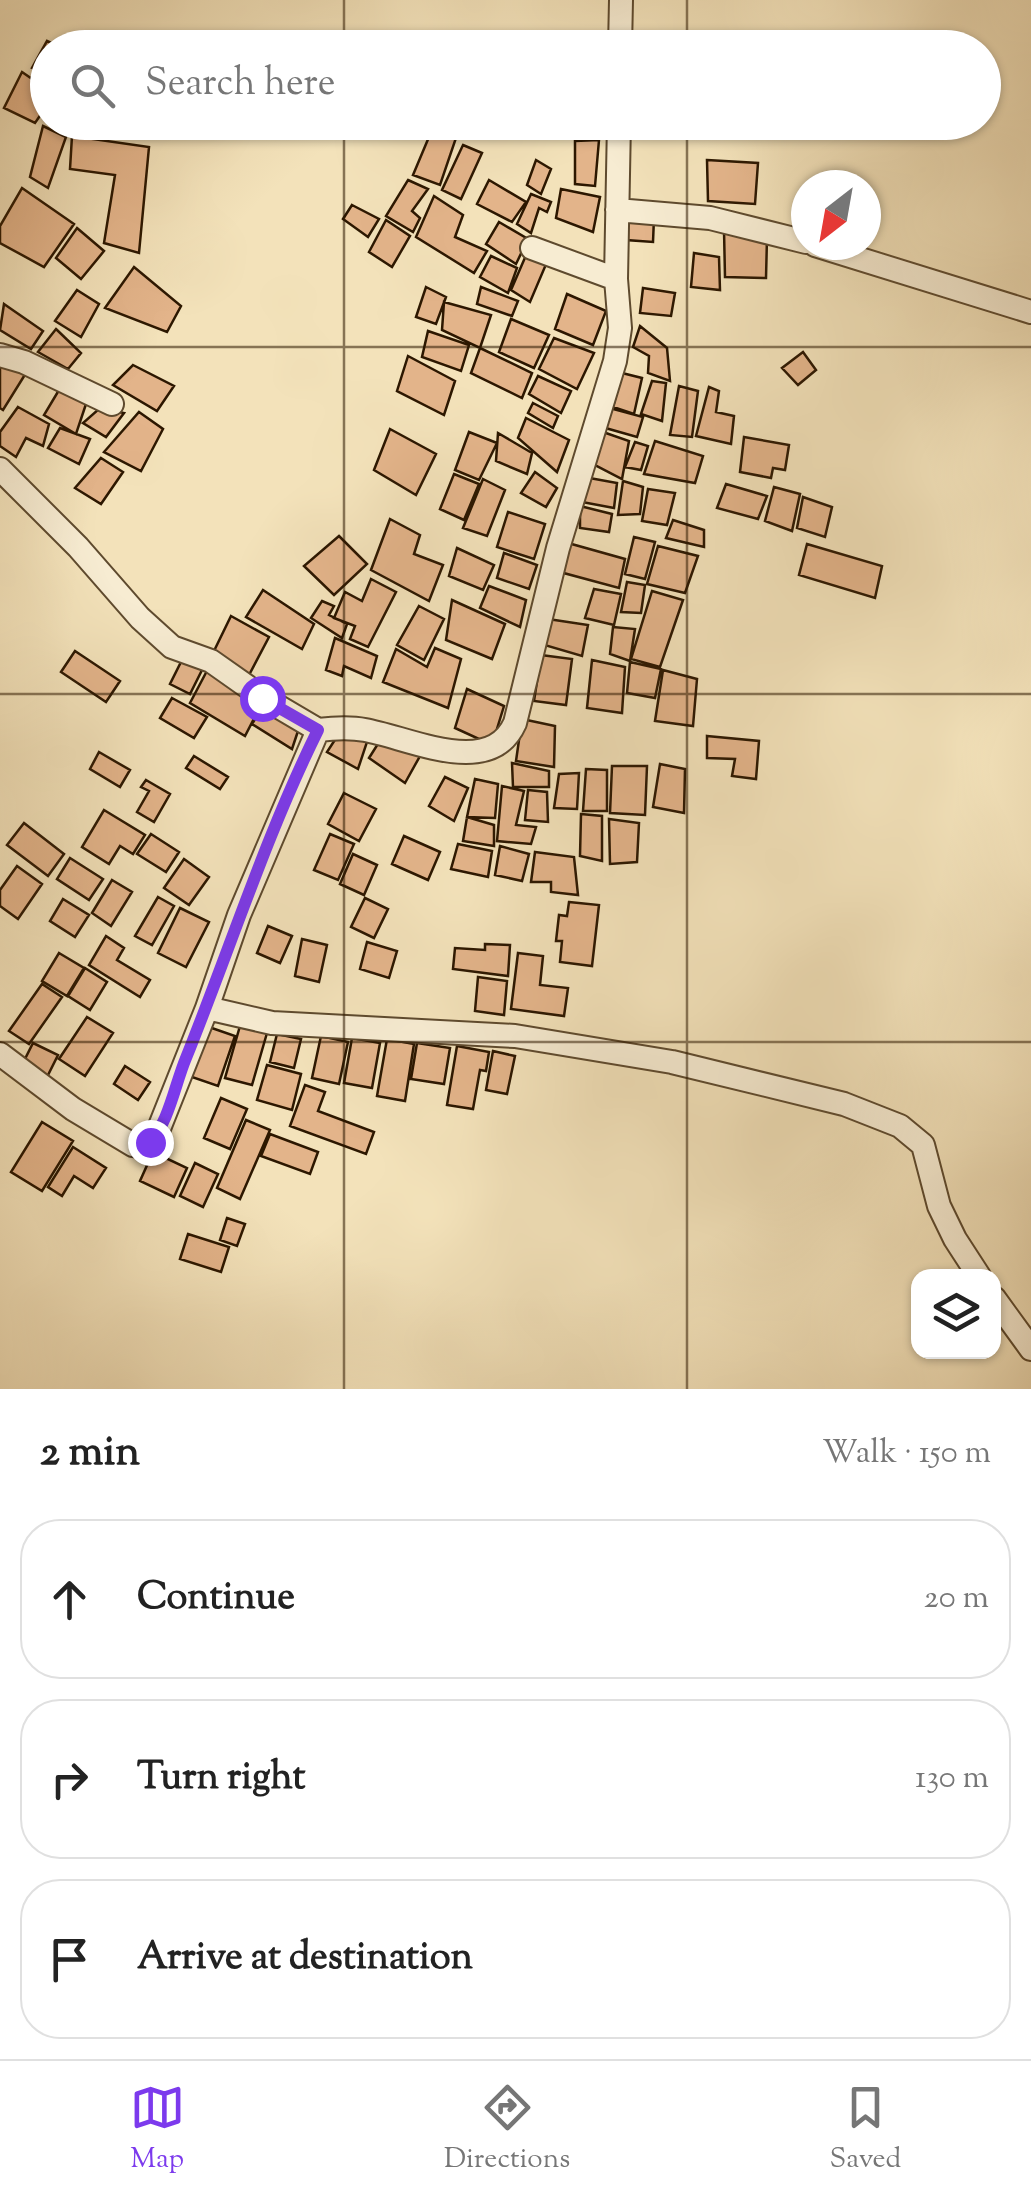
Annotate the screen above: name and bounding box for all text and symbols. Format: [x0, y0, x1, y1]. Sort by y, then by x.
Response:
search box [30, 30, 1001, 140]
icon: search [65, 58, 120, 113]
text: Search here [145, 58, 336, 112]
north arrow [791, 170, 881, 260]
route start [240, 676, 286, 722]
route end [128, 1120, 174, 1166]
map controls [911, 1269, 1001, 1359]
button: layers [911, 1269, 1001, 1359]
text: 2 min [40, 1424, 140, 1484]
text: Walk · 150 m [822, 1431, 991, 1477]
icon: ahead [42, 1572, 97, 1627]
text: Continue [137, 1572, 295, 1626]
text: 20 m [924, 1576, 989, 1622]
icon: right [42, 1752, 97, 1807]
text: Turn right [137, 1752, 305, 1806]
text: 130 m [915, 1756, 989, 1802]
icon: arrive [42, 1932, 97, 1987]
text: Arrive at destination [137, 1932, 473, 1986]
tab: Map [130, 2080, 185, 2180]
tab: Directions [444, 2080, 570, 2180]
tab: Saved [829, 2080, 901, 2180]

